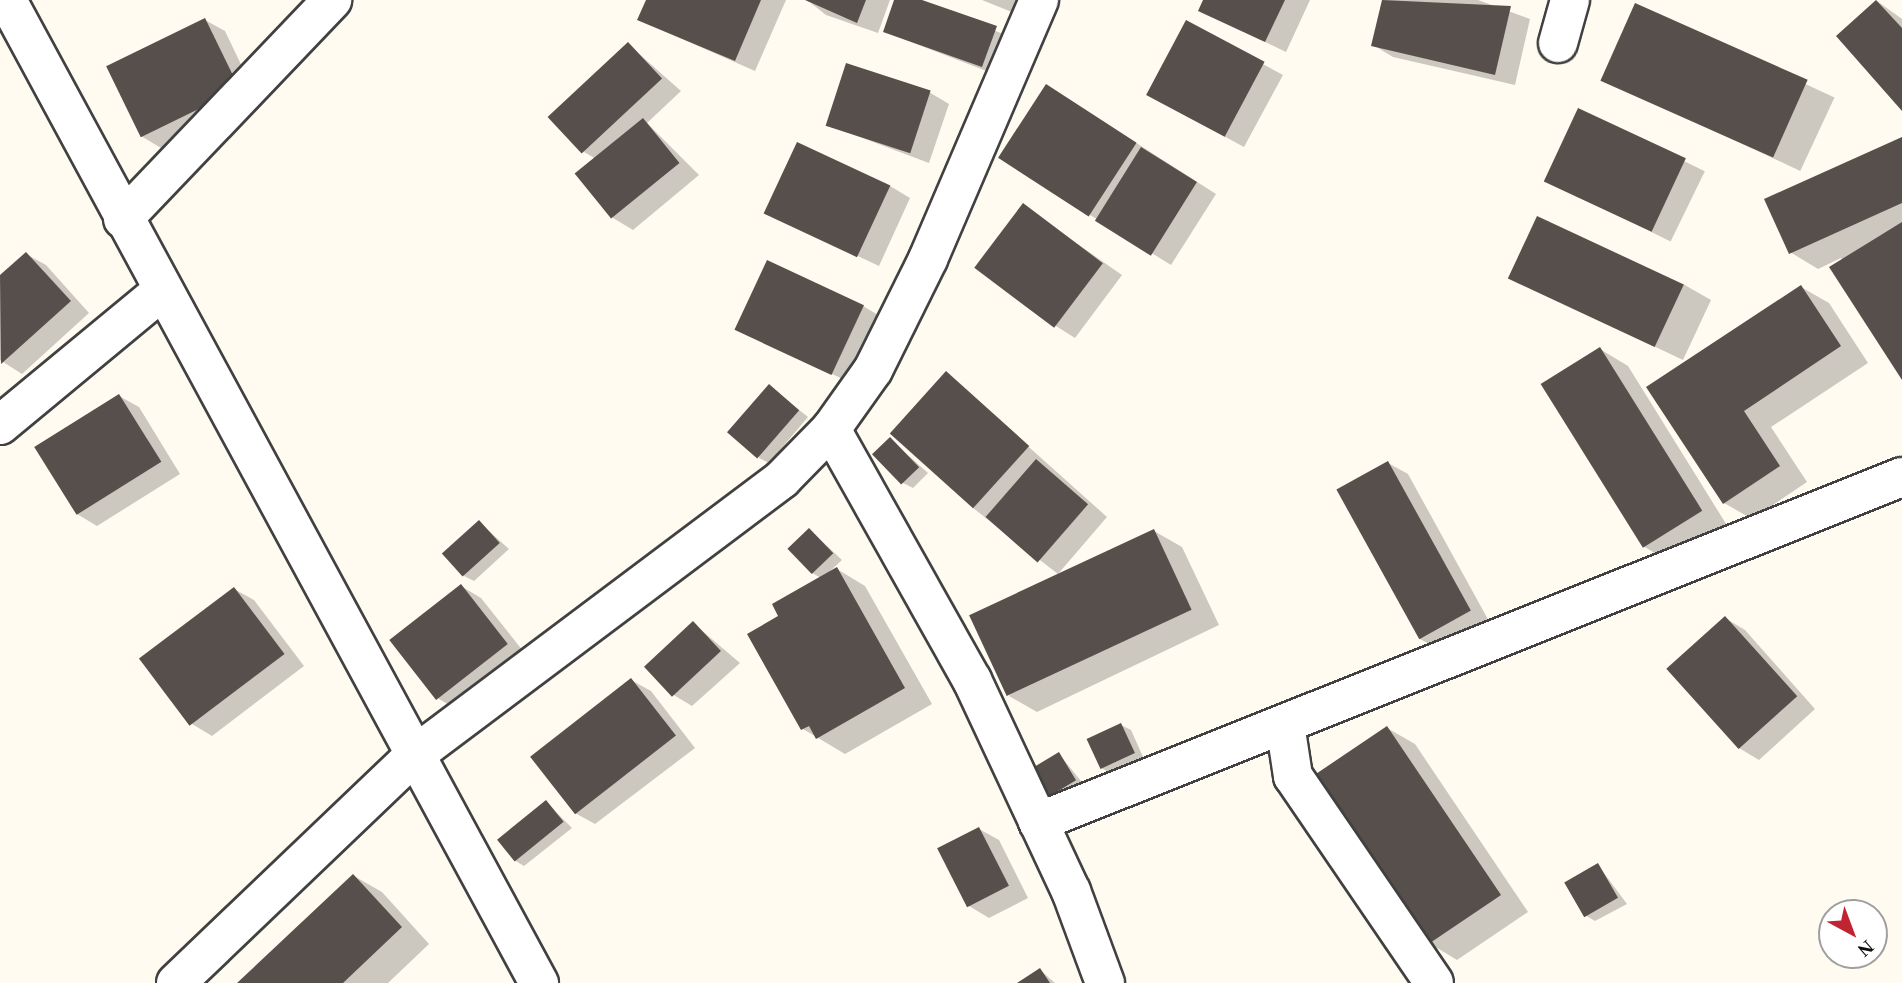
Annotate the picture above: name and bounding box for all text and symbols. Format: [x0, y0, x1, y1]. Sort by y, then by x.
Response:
north arrow [1818, 899, 1888, 969]
text: N [1854, 936, 1878, 961]

